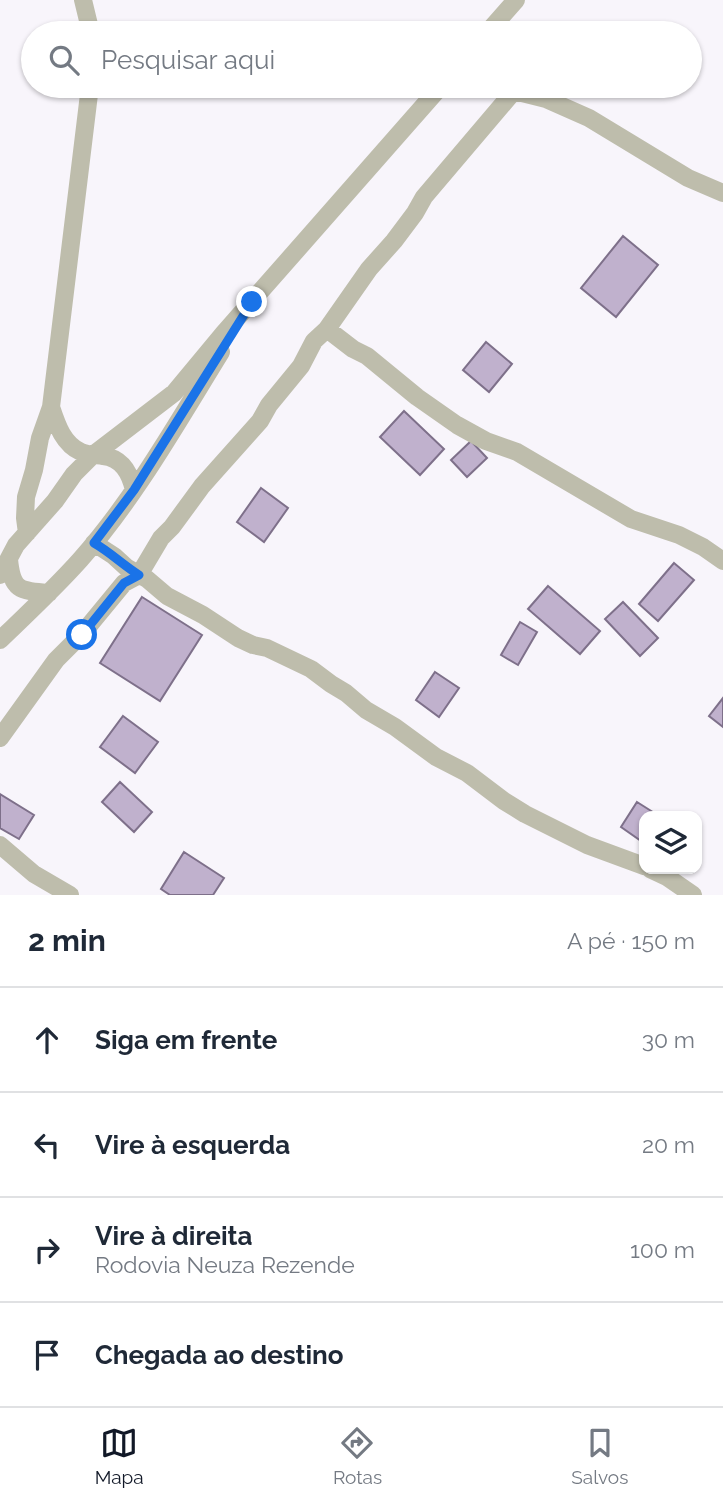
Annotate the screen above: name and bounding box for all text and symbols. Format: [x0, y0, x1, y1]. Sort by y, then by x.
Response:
search box [21, 21, 702, 98]
icon: search [45, 41, 83, 79]
text: Pesquisar aqui [101, 45, 275, 75]
route end [236, 286, 267, 317]
route start [66, 619, 97, 650]
map controls [639, 811, 702, 874]
button: layers [639, 811, 702, 874]
text: 2 min [28, 923, 106, 958]
text: A pé · 150 m [567, 927, 695, 954]
icon: ahead [28, 1021, 66, 1059]
text: Siga em frente [95, 1025, 277, 1055]
text: 30 m [642, 1026, 695, 1053]
icon: left [28, 1126, 66, 1164]
text: Vire à esquerda [95, 1130, 290, 1160]
text: 20 m [642, 1131, 695, 1158]
text: Vire à direita [95, 1221, 252, 1251]
icon: right [28, 1231, 66, 1269]
text: 100 m [630, 1236, 695, 1263]
text: Rodovia Neuza Rezende [95, 1251, 355, 1278]
icon: arrive [28, 1336, 66, 1374]
text: Chegada ao destino [95, 1340, 344, 1370]
tab: Mapa [95, 1424, 144, 1488]
tab: Rotas [333, 1424, 382, 1488]
tab: Salvos [571, 1424, 628, 1488]

